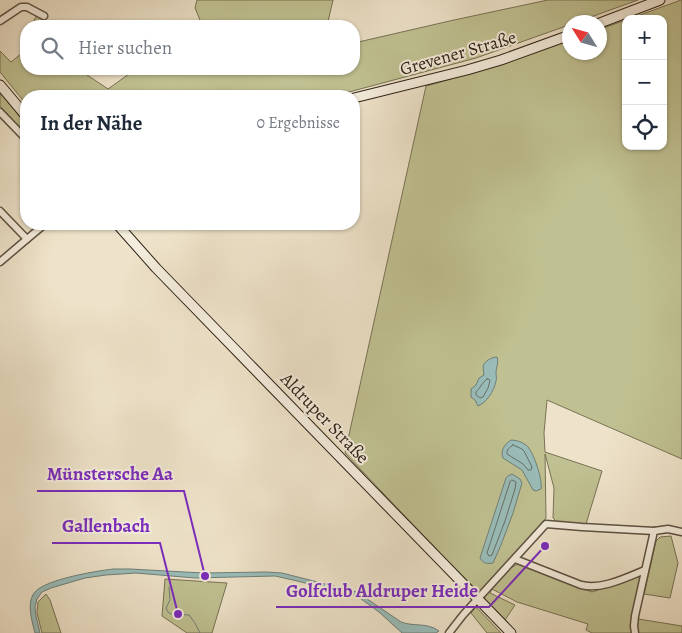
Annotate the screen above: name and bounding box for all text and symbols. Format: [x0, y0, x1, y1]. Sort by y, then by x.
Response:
north arrow [562, 15, 607, 60]
map controls [622, 15, 667, 150]
button: + [622, 15, 667, 60]
search box [20, 20, 360, 75]
street label: Grevener Straße [397, 25, 519, 81]
icon: search [38, 34, 66, 62]
text: Hier suchen [78, 35, 172, 61]
button: − [622, 60, 667, 105]
button: locate [622, 105, 667, 150]
text: In der Nähe [40, 109, 142, 137]
text: 0 Ergebnisse [257, 112, 340, 134]
street label: Aldruper Straße [275, 366, 375, 469]
callout: Münstersche Aa [37, 457, 184, 491]
text: Münstersche Aa [47, 461, 174, 487]
callout: Gallenbach [52, 509, 160, 543]
text: Gallenbach [62, 513, 150, 539]
callout: Golfclub Aldruper Heide [276, 573, 489, 607]
text: Golfclub Aldruper Heide [286, 578, 478, 604]

